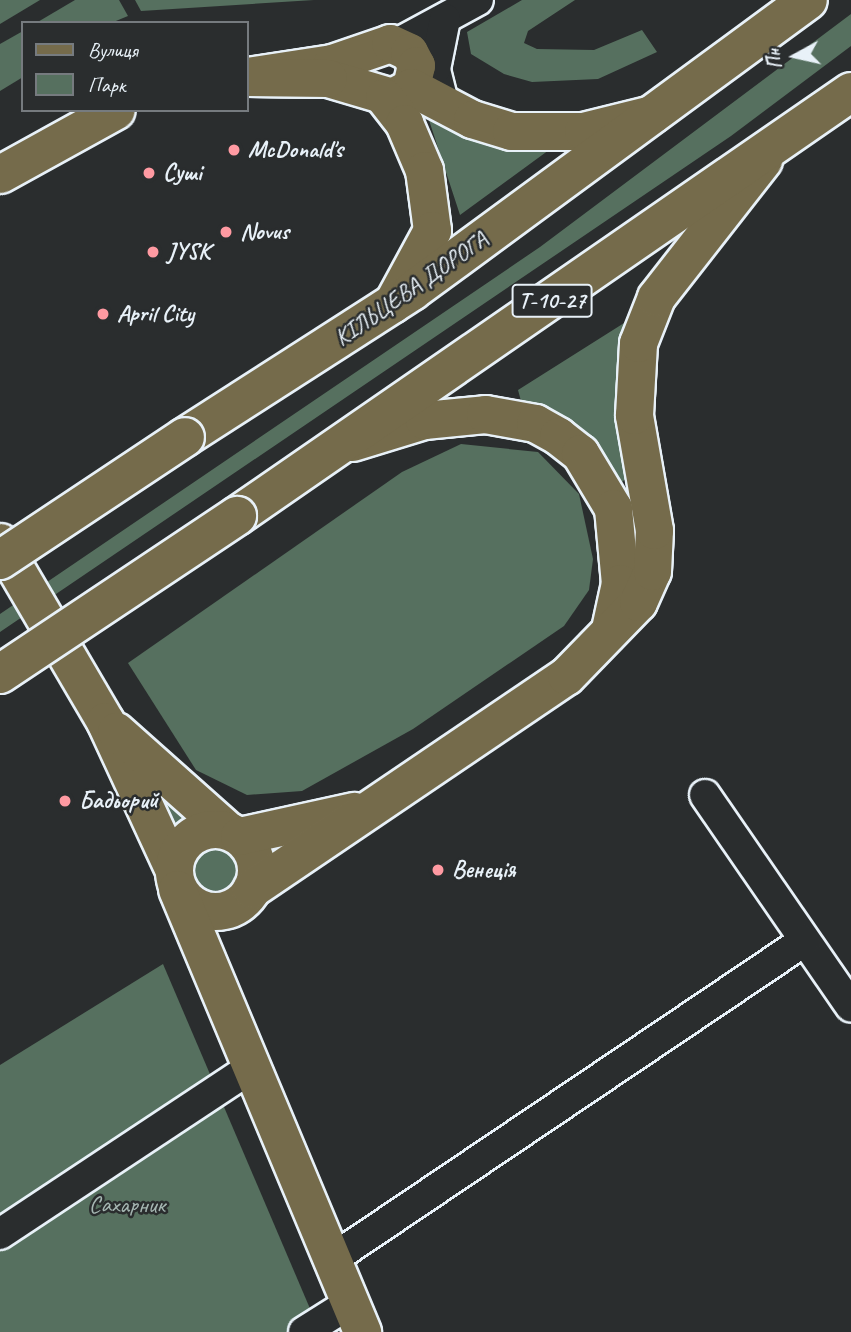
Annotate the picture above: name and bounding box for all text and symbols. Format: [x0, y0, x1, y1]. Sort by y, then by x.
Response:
legend [21, 21, 248, 112]
north arrow [760, 21, 830, 91]
text: Вулиця [88, 37, 138, 63]
text: Пн [761, 47, 787, 70]
text: Парк [88, 72, 125, 98]
place label: McDonald's [248, 136, 343, 164]
marker: McDonald's [226, 142, 242, 158]
place label: Суші [163, 159, 202, 187]
marker: Суші [141, 165, 157, 181]
place label: Novus [240, 218, 289, 246]
marker: Novus [218, 224, 234, 240]
street label: КІЛЬЦЕВА ДОРОГА [328, 225, 494, 353]
place label: JYSK [167, 238, 210, 266]
marker: JYSK [145, 244, 161, 260]
road number: Т-10-27 [510, 282, 594, 320]
place label: April City [117, 300, 194, 328]
marker: April City [95, 306, 111, 322]
place label: Бадьорий [79, 787, 158, 815]
marker: Бадьорий [57, 793, 73, 809]
place label: Венеція [452, 856, 515, 884]
marker: Венеція [430, 862, 446, 878]
park label: Сахарник [89, 1191, 165, 1219]

